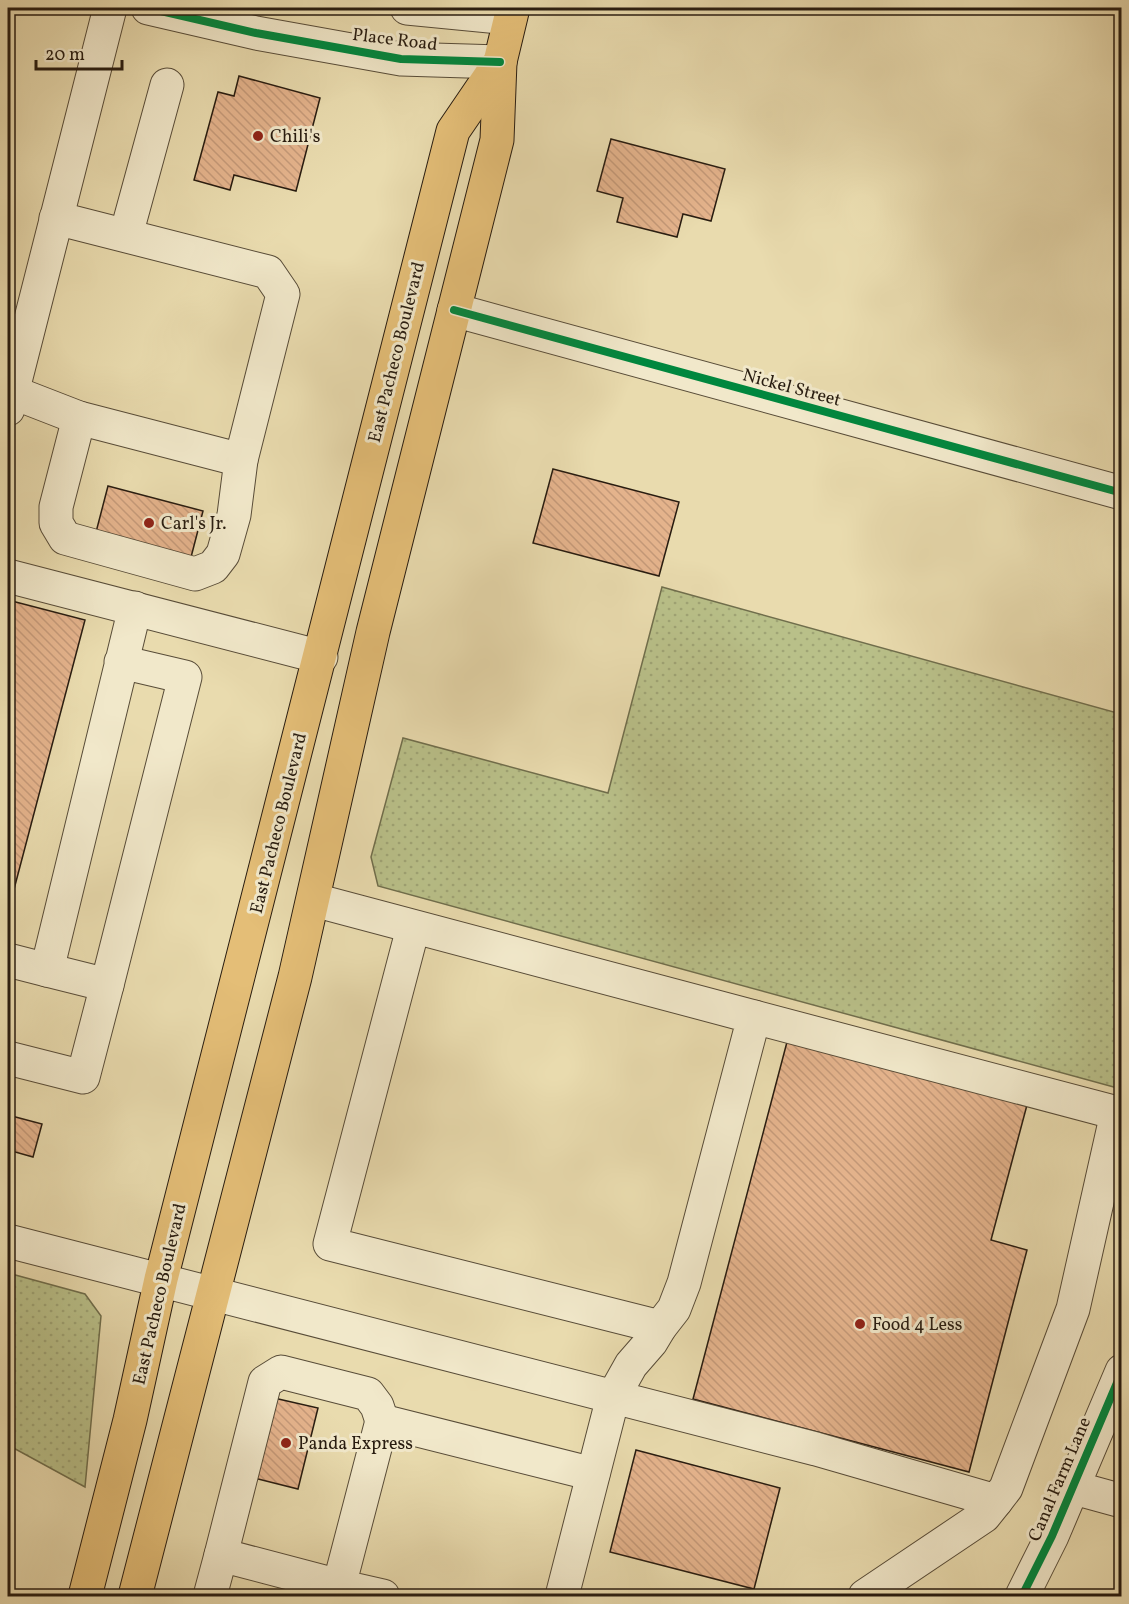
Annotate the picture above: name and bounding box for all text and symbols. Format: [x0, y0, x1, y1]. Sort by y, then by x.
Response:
street label: Place Road [351, 23, 439, 58]
scale bar [36, 33, 122, 71]
text: 20 m [45, 43, 85, 68]
place label: Chili's [270, 125, 321, 150]
marker: Chili's [251, 129, 265, 143]
street label: East Pacheco Boulevard [363, 259, 432, 446]
street label: Nickel Street [740, 363, 843, 414]
place label: Carl's Jr. [161, 512, 227, 537]
marker: Carl's Jr. [142, 516, 156, 530]
street label: East Pacheco Boulevard [245, 730, 314, 917]
street label: East Pacheco Boulevard [127, 1201, 194, 1388]
place label: Food 4 Less [872, 1313, 962, 1338]
marker: Food 4 Less [853, 1317, 867, 1331]
street label: Canal Farm Lane [1023, 1414, 1098, 1546]
place label: Panda Express [298, 1432, 413, 1457]
marker: Panda Express [279, 1436, 293, 1450]

